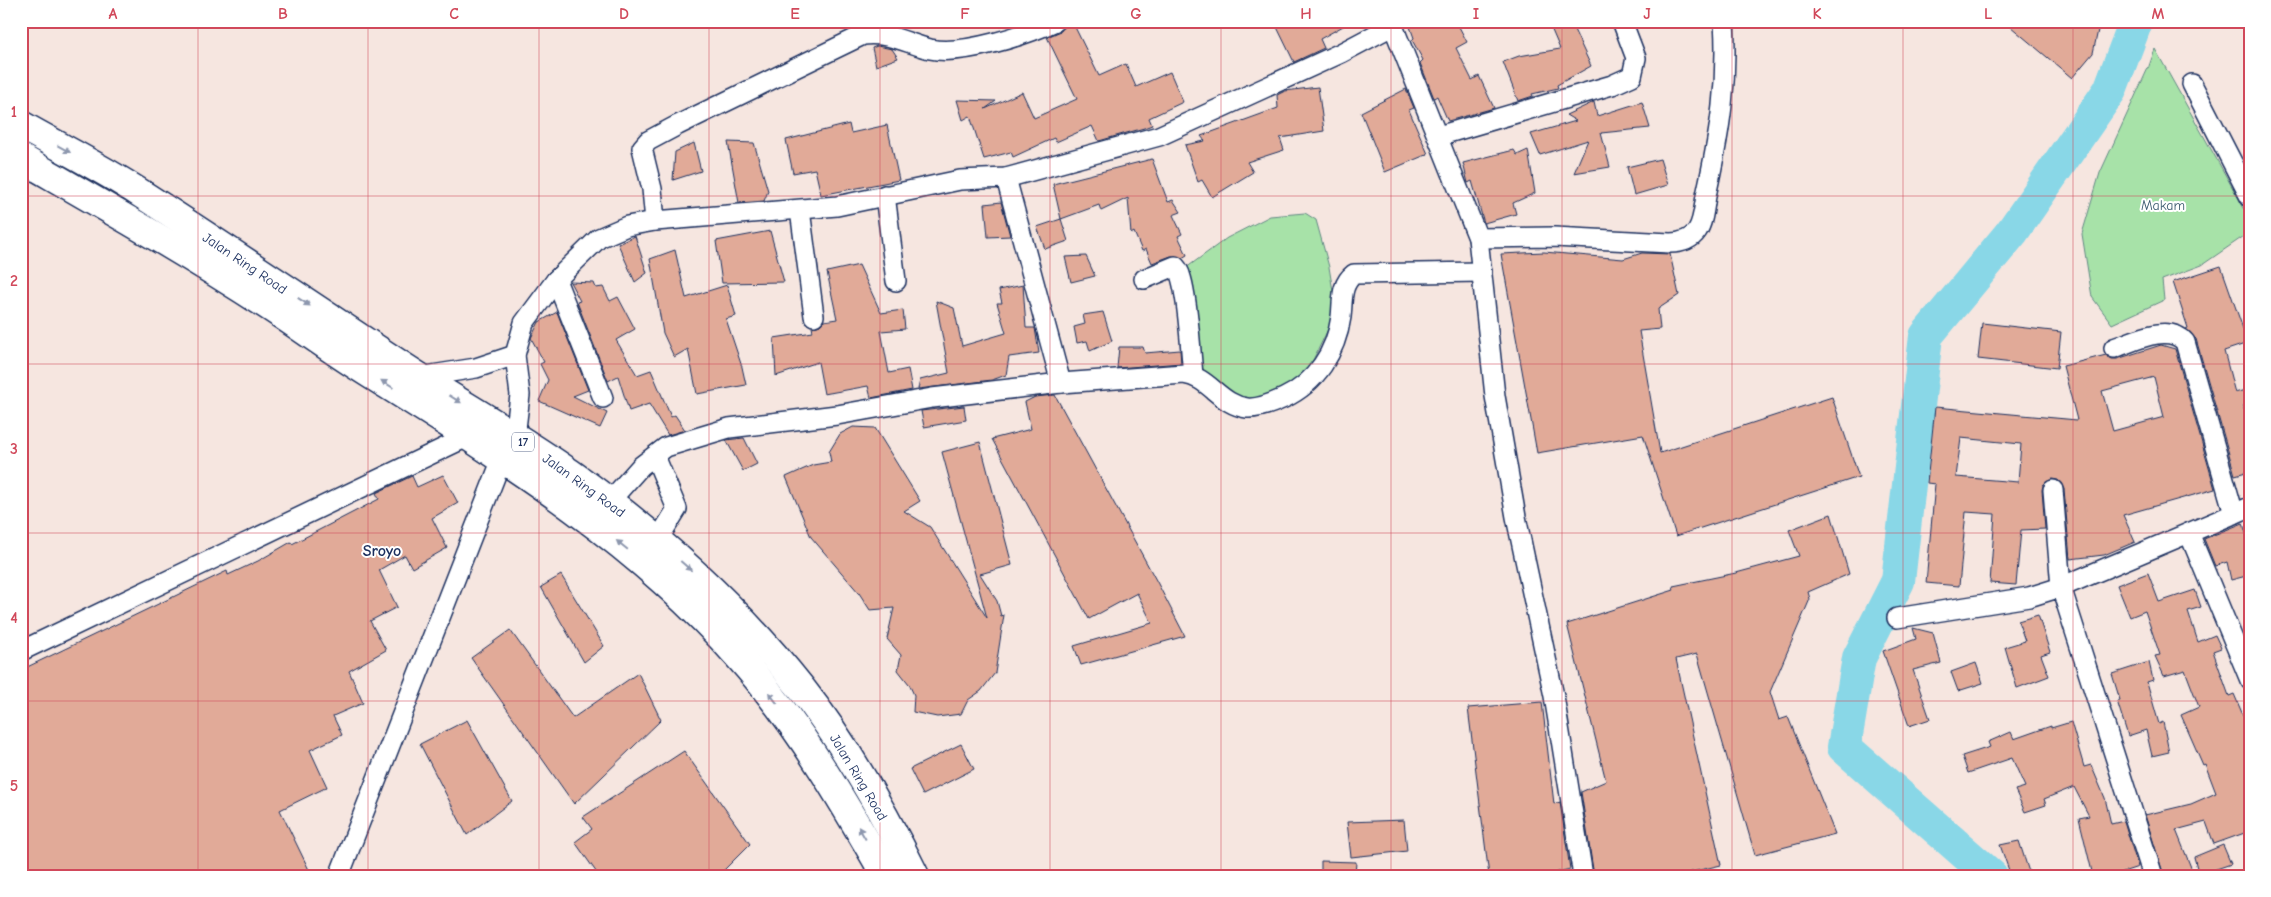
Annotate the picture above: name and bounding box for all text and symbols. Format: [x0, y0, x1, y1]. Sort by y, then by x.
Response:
text: A [109, 5, 118, 23]
text: B [278, 5, 288, 23]
text: C [449, 5, 459, 23]
text: D [619, 5, 629, 23]
text: E [790, 5, 800, 23]
text: F [960, 5, 970, 23]
text: G [1130, 5, 1142, 23]
text: H [1300, 5, 1312, 23]
text: I [1473, 5, 1479, 23]
text: J [1643, 5, 1651, 23]
text: K [1812, 5, 1822, 23]
text: L [1984, 5, 1992, 23]
text: M [2152, 5, 2165, 23]
text: 1 [11, 103, 17, 121]
one-way arrow [56, 145, 71, 153]
park label: Makam [2141, 197, 2185, 214]
street label: Jalan Ring Road [199, 229, 290, 298]
text: 2 [10, 272, 18, 290]
one-way arrow [297, 297, 311, 307]
one-way arrow [380, 380, 393, 389]
one-way arrow [449, 395, 462, 404]
road number: 17 [512, 432, 534, 452]
text: 3 [10, 440, 18, 458]
street label: Jalan Ring Road [539, 450, 628, 521]
one-way arrow [616, 539, 629, 550]
district label: Sroyo [363, 542, 401, 560]
one-way arrow [679, 560, 691, 572]
text: 4 [10, 609, 18, 627]
one-way arrow [767, 691, 778, 704]
street label: Jalan Ring Road [826, 731, 891, 824]
text: 5 [10, 777, 18, 795]
one-way arrow [857, 827, 866, 840]

